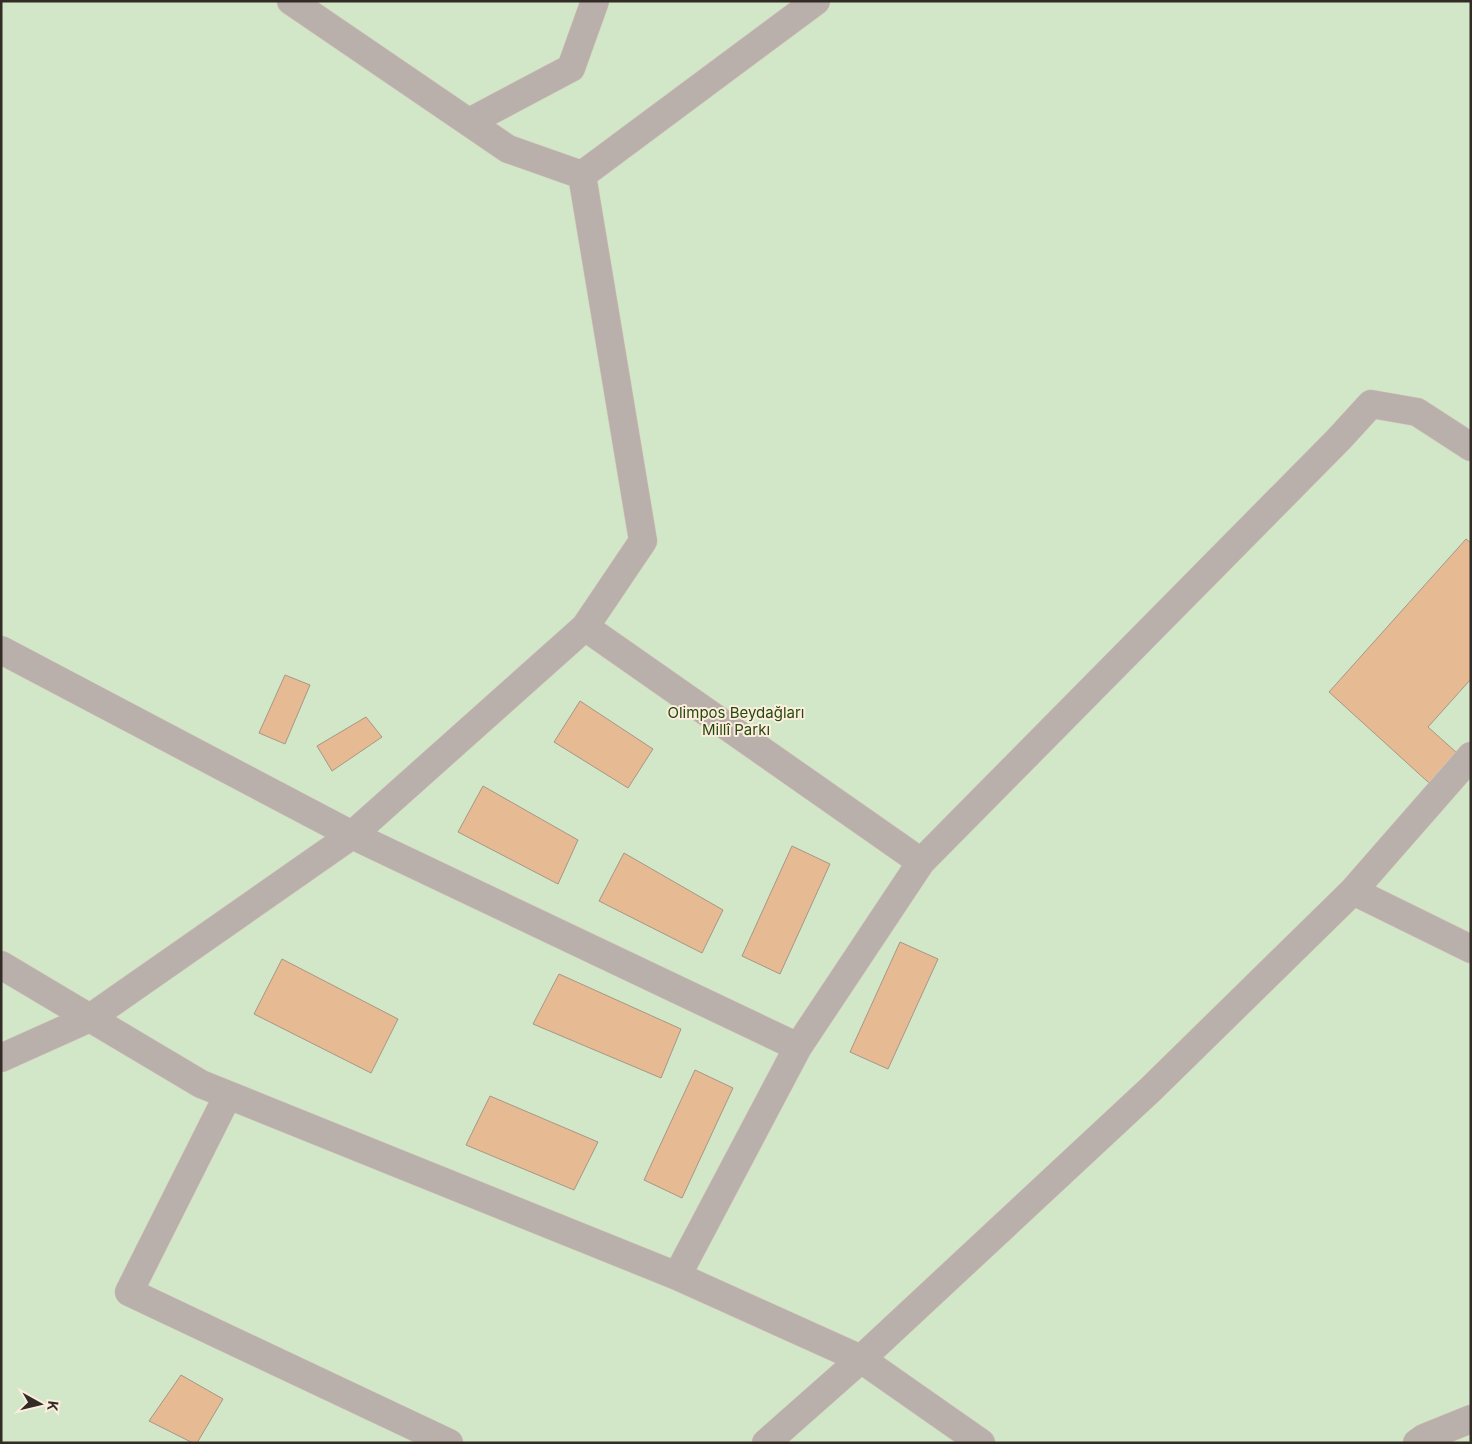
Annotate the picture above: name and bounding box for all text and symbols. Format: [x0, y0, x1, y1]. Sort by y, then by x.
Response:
park label: Olimpos Beydağları Millî Parkı [668, 703, 804, 739]
north arrow [15, 1379, 65, 1429]
text: K [44, 1400, 62, 1412]

